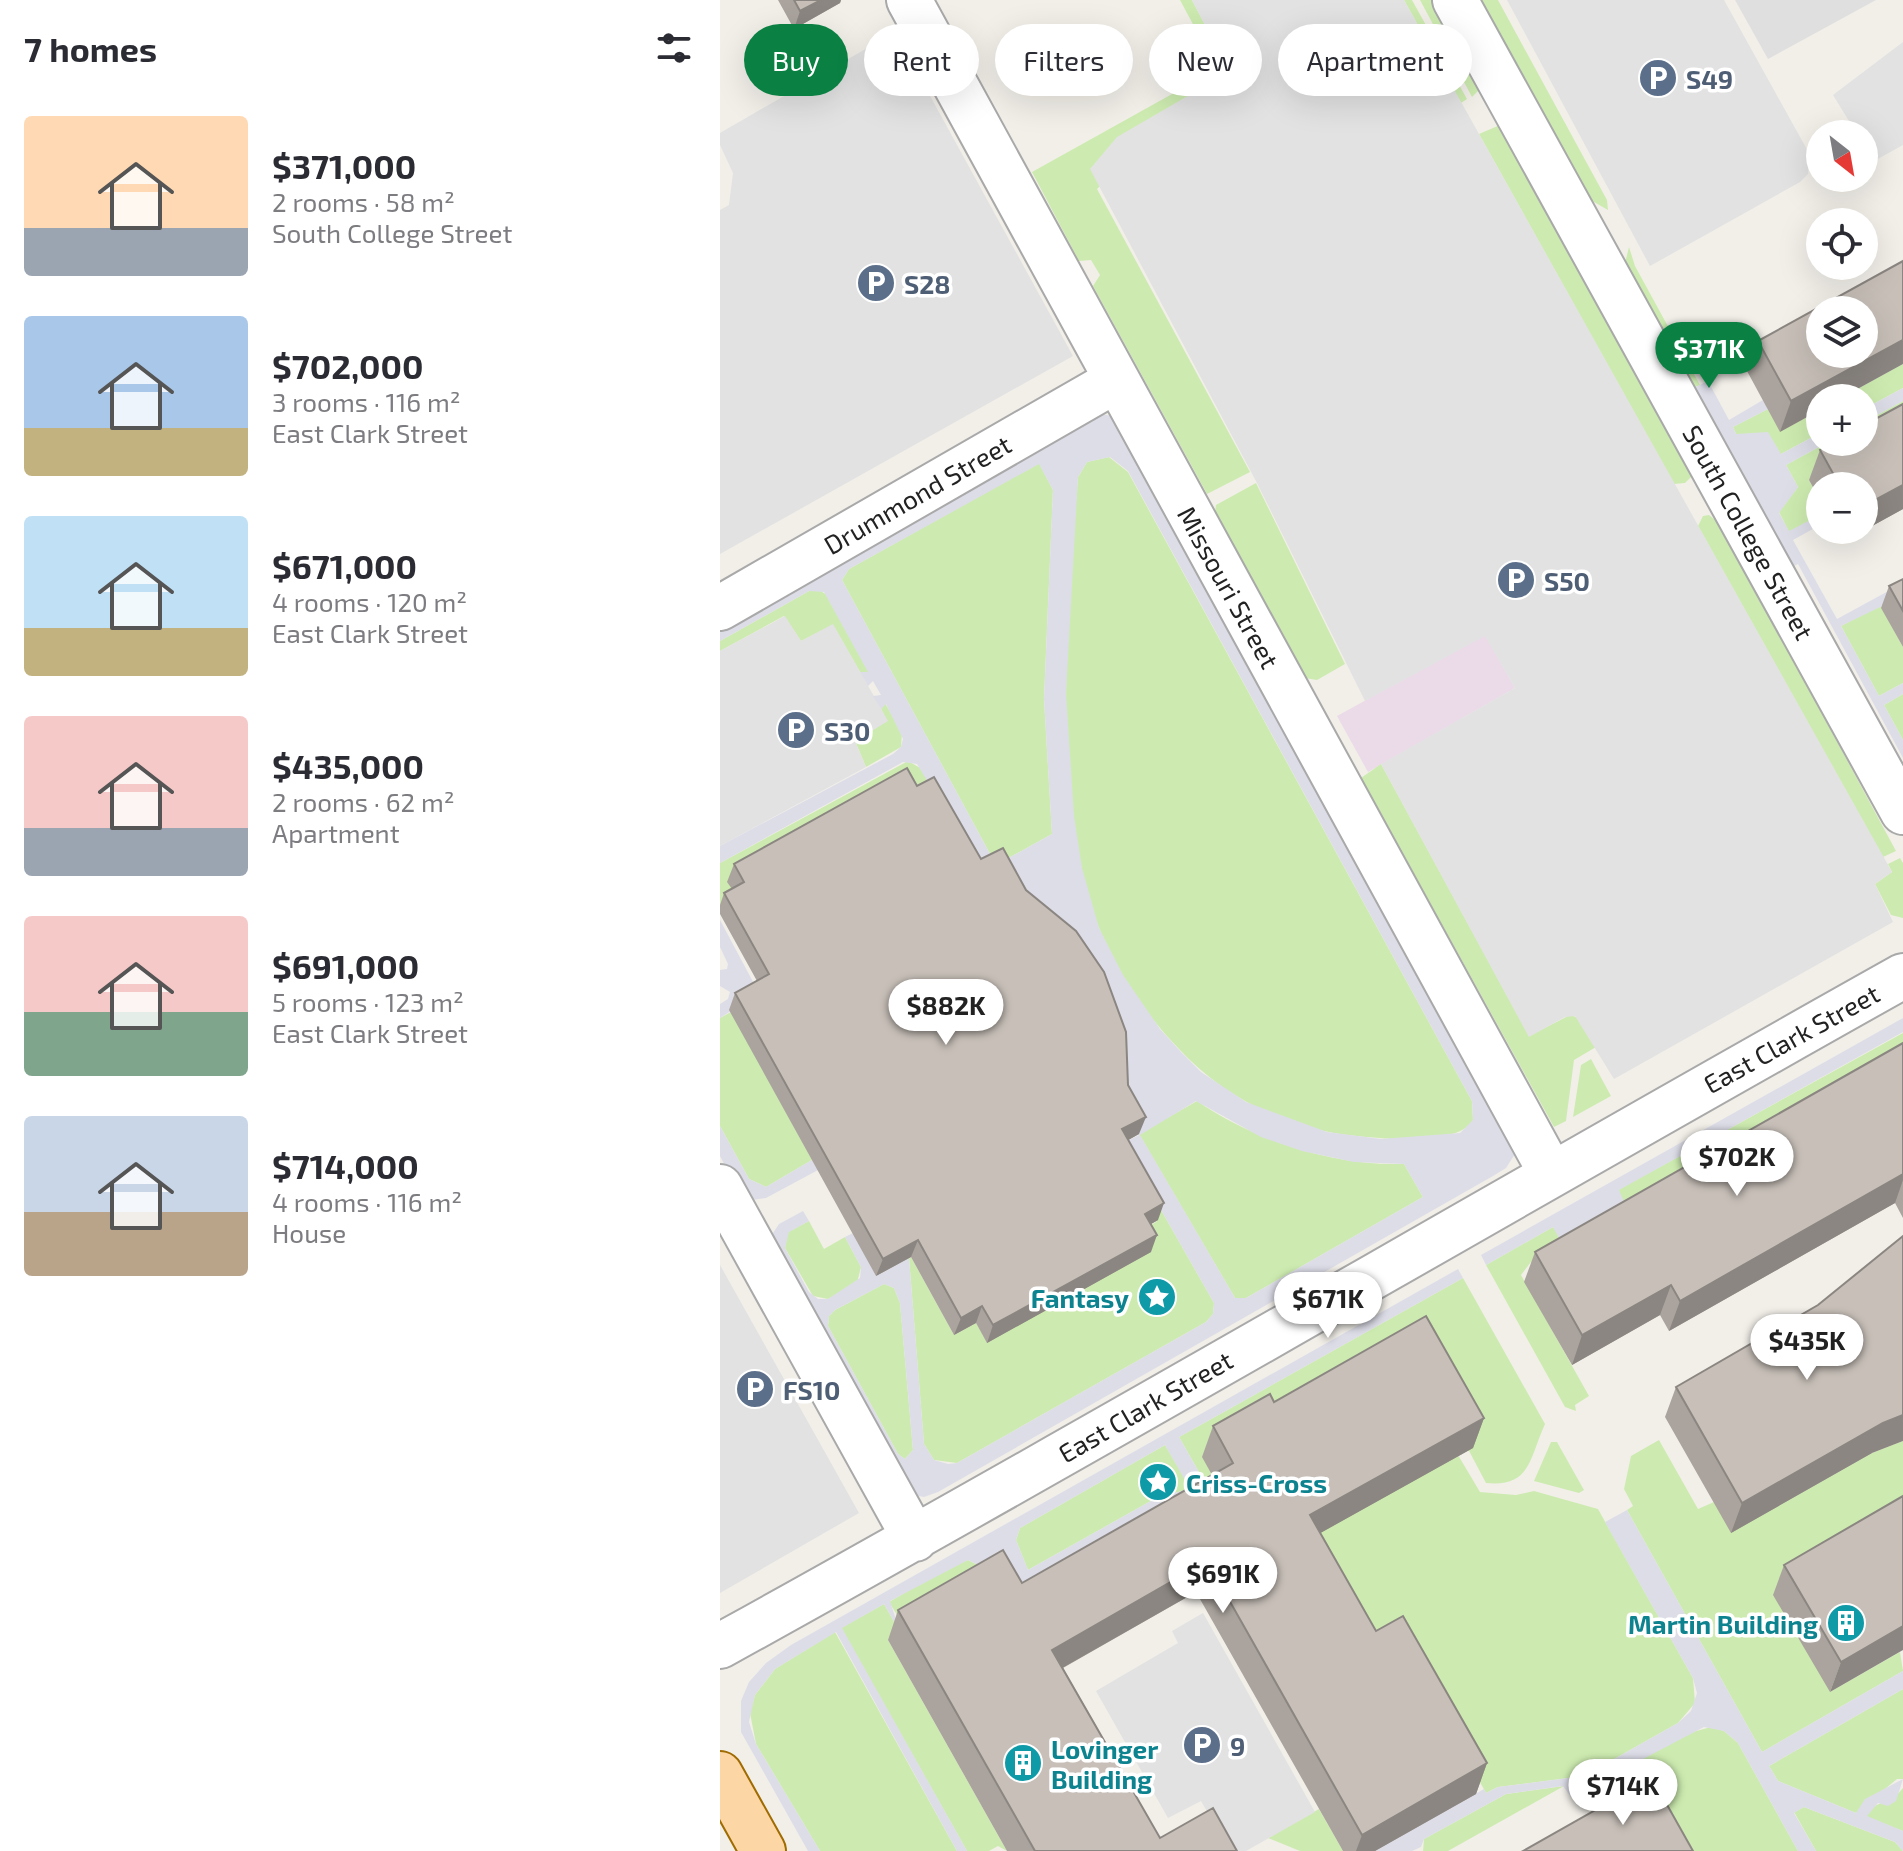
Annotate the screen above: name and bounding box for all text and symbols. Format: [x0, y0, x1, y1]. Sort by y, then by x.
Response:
chip: Buy [744, 24, 848, 96]
chip: Rent [864, 24, 979, 96]
chip: Filters [995, 24, 1133, 96]
chip: New [1149, 24, 1262, 96]
chip: Apartment [1278, 24, 1472, 96]
icon: filters [652, 26, 696, 70]
text: 7 homes [24, 28, 157, 69]
parking icon: S49 [1637, 57, 1679, 99]
place label: S49 [1686, 63, 1733, 94]
north arrow [1806, 120, 1878, 192]
map controls [1806, 120, 1878, 544]
text: $371,000 [272, 145, 416, 186]
icon: home [88, 148, 184, 244]
text: 2 rooms · 58 m² [272, 186, 455, 217]
button: locate [1806, 208, 1878, 280]
text: South College Street [272, 217, 512, 248]
parking icon: S28 [855, 262, 897, 304]
place label: S28 [904, 268, 951, 299]
button: layers [1806, 296, 1878, 368]
pin: $371K [1653, 322, 1765, 390]
text: $371K [1673, 332, 1745, 363]
text: $702,000 [272, 345, 423, 386]
icon: home [88, 348, 184, 444]
button: + [1806, 384, 1878, 456]
text: 3 rooms · 116 m² [272, 386, 461, 417]
text: East Clark Street [272, 417, 468, 448]
street label: South College Street [1677, 419, 1821, 645]
street label: Drummond Street [818, 428, 1016, 560]
button: − [1806, 472, 1878, 544]
street label: Missouri Street [1172, 501, 1286, 673]
text: $671,000 [272, 545, 417, 586]
icon: home [88, 548, 184, 644]
parking icon: S50 [1495, 559, 1537, 601]
place label: S50 [1544, 565, 1590, 596]
text: 4 rooms · 120 m² [272, 586, 467, 617]
text: East Clark Street [272, 617, 468, 648]
parking icon: S30 [775, 709, 817, 751]
place label: S30 [824, 715, 870, 746]
text: $435,000 [272, 745, 424, 786]
icon: home [88, 748, 184, 844]
text: 2 rooms · 62 m² [272, 786, 455, 817]
text: Apartment [272, 817, 400, 848]
text: $691,000 [272, 945, 419, 986]
icon: home [88, 948, 184, 1044]
street label: East Clark Street [1698, 977, 1884, 1099]
pin: $882K [890, 979, 1002, 1047]
text: 5 rooms · 123 m² [272, 986, 464, 1017]
text: $882K [906, 989, 986, 1020]
text: East Clark Street [272, 1017, 468, 1048]
pin: $702K [1681, 1130, 1793, 1198]
text: $702K [1699, 1140, 1775, 1171]
text: $714,000 [272, 1145, 419, 1186]
icon: home [88, 1148, 184, 1244]
text: 4 rooms · 116 m² [272, 1186, 462, 1217]
text: House [272, 1217, 346, 1248]
pin: $671K [1272, 1272, 1384, 1340]
place icon: Fantasy [1136, 1276, 1178, 1318]
place label: Fantasy [1031, 1282, 1129, 1314]
text: $671K [1292, 1282, 1364, 1313]
pin: $435K [1751, 1314, 1863, 1382]
text: $435K [1768, 1324, 1846, 1355]
street label: East Clark Street [1052, 1344, 1238, 1468]
parking icon: FS10 [734, 1368, 776, 1410]
place label: FS10 [783, 1374, 840, 1405]
place icon: Criss-Cross [1137, 1461, 1179, 1503]
place label: Criss-Cross [1186, 1467, 1327, 1498]
pin: $691K [1167, 1547, 1279, 1615]
text: $691K [1186, 1557, 1260, 1588]
building icon: Martin Building [1825, 1602, 1867, 1644]
place label: Martin Building [1628, 1608, 1818, 1639]
parking icon: 9 [1181, 1724, 1223, 1766]
place label: 9 [1230, 1730, 1245, 1761]
place label: Lovinger Building [1051, 1733, 1158, 1794]
building icon: Lovinger Building [1002, 1742, 1044, 1784]
pin: $714K [1567, 1759, 1679, 1827]
text: $714K [1586, 1769, 1660, 1800]

